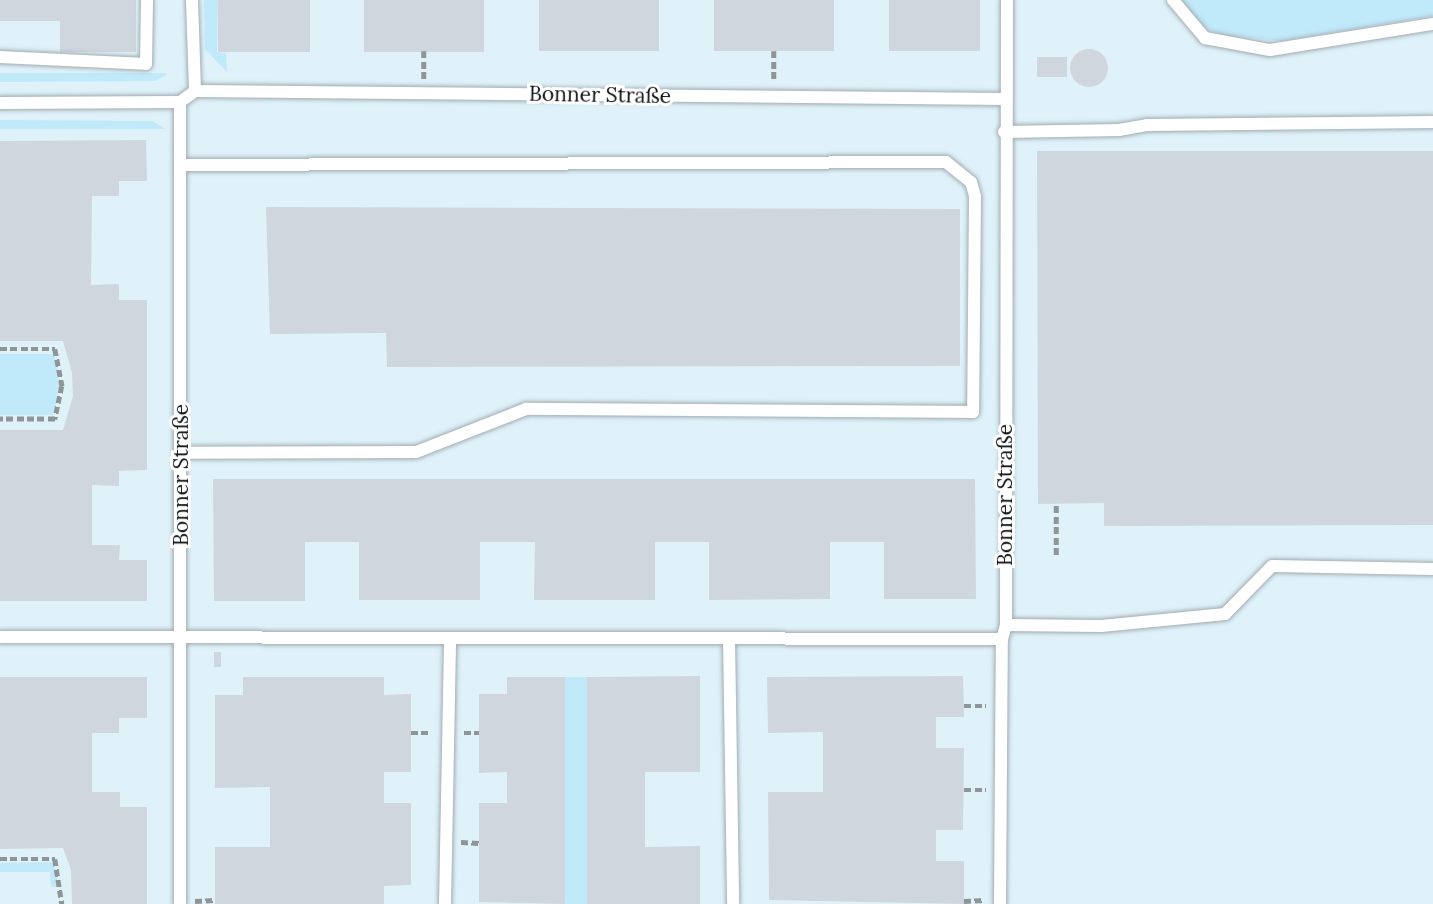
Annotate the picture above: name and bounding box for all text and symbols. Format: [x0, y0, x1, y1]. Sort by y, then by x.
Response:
street label: Bonner Straße [529, 81, 671, 109]
street label: Bonner Straße [168, 404, 194, 546]
street label: Bonner Straße [992, 424, 1018, 566]

